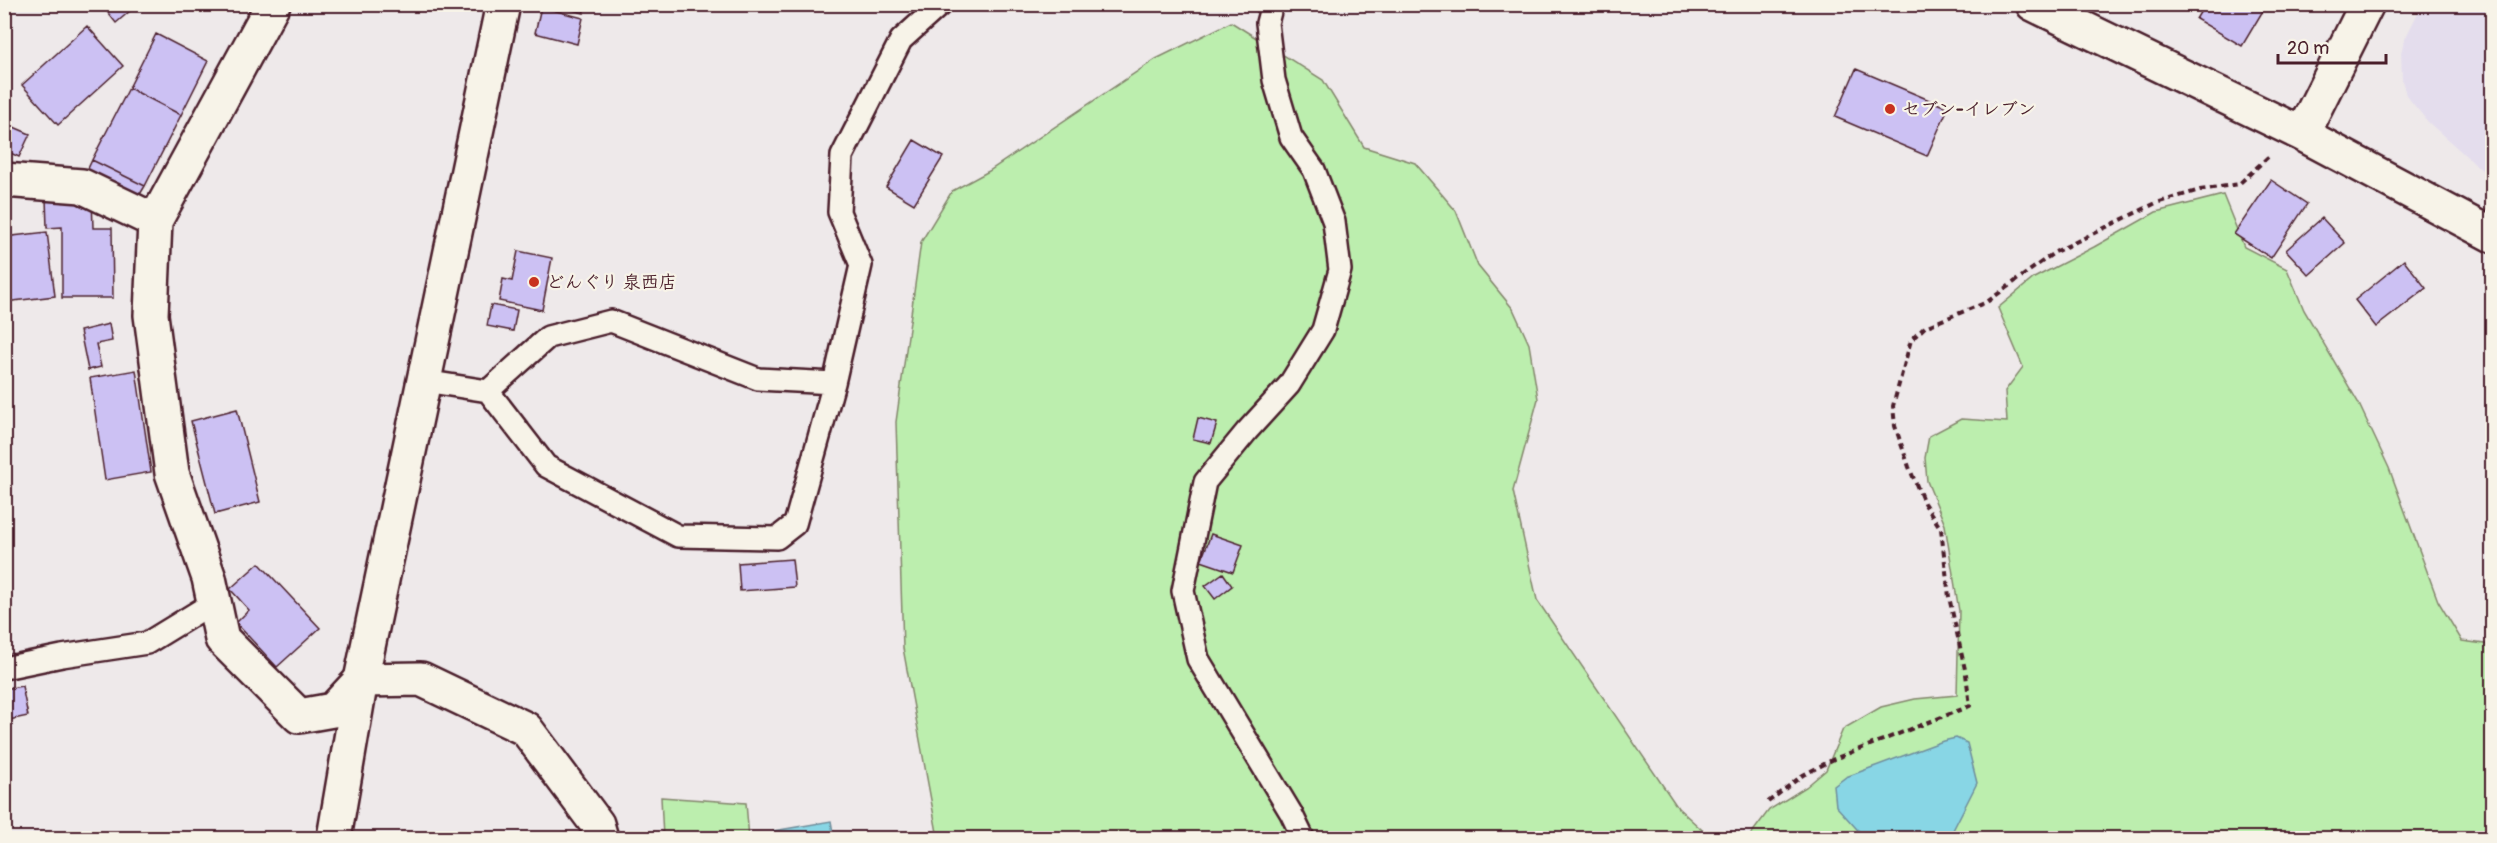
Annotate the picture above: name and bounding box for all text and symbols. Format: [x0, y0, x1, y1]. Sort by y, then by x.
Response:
scale bar [2278, 27, 2386, 65]
text: 20 m [2287, 37, 2329, 60]
place label: セブン-イレブン [1902, 98, 2036, 121]
marker: セブン-イレブン [1883, 102, 1897, 116]
place label: どんぐり 泉西店 [546, 271, 677, 294]
marker: どんぐり 泉西店 [527, 275, 541, 289]

